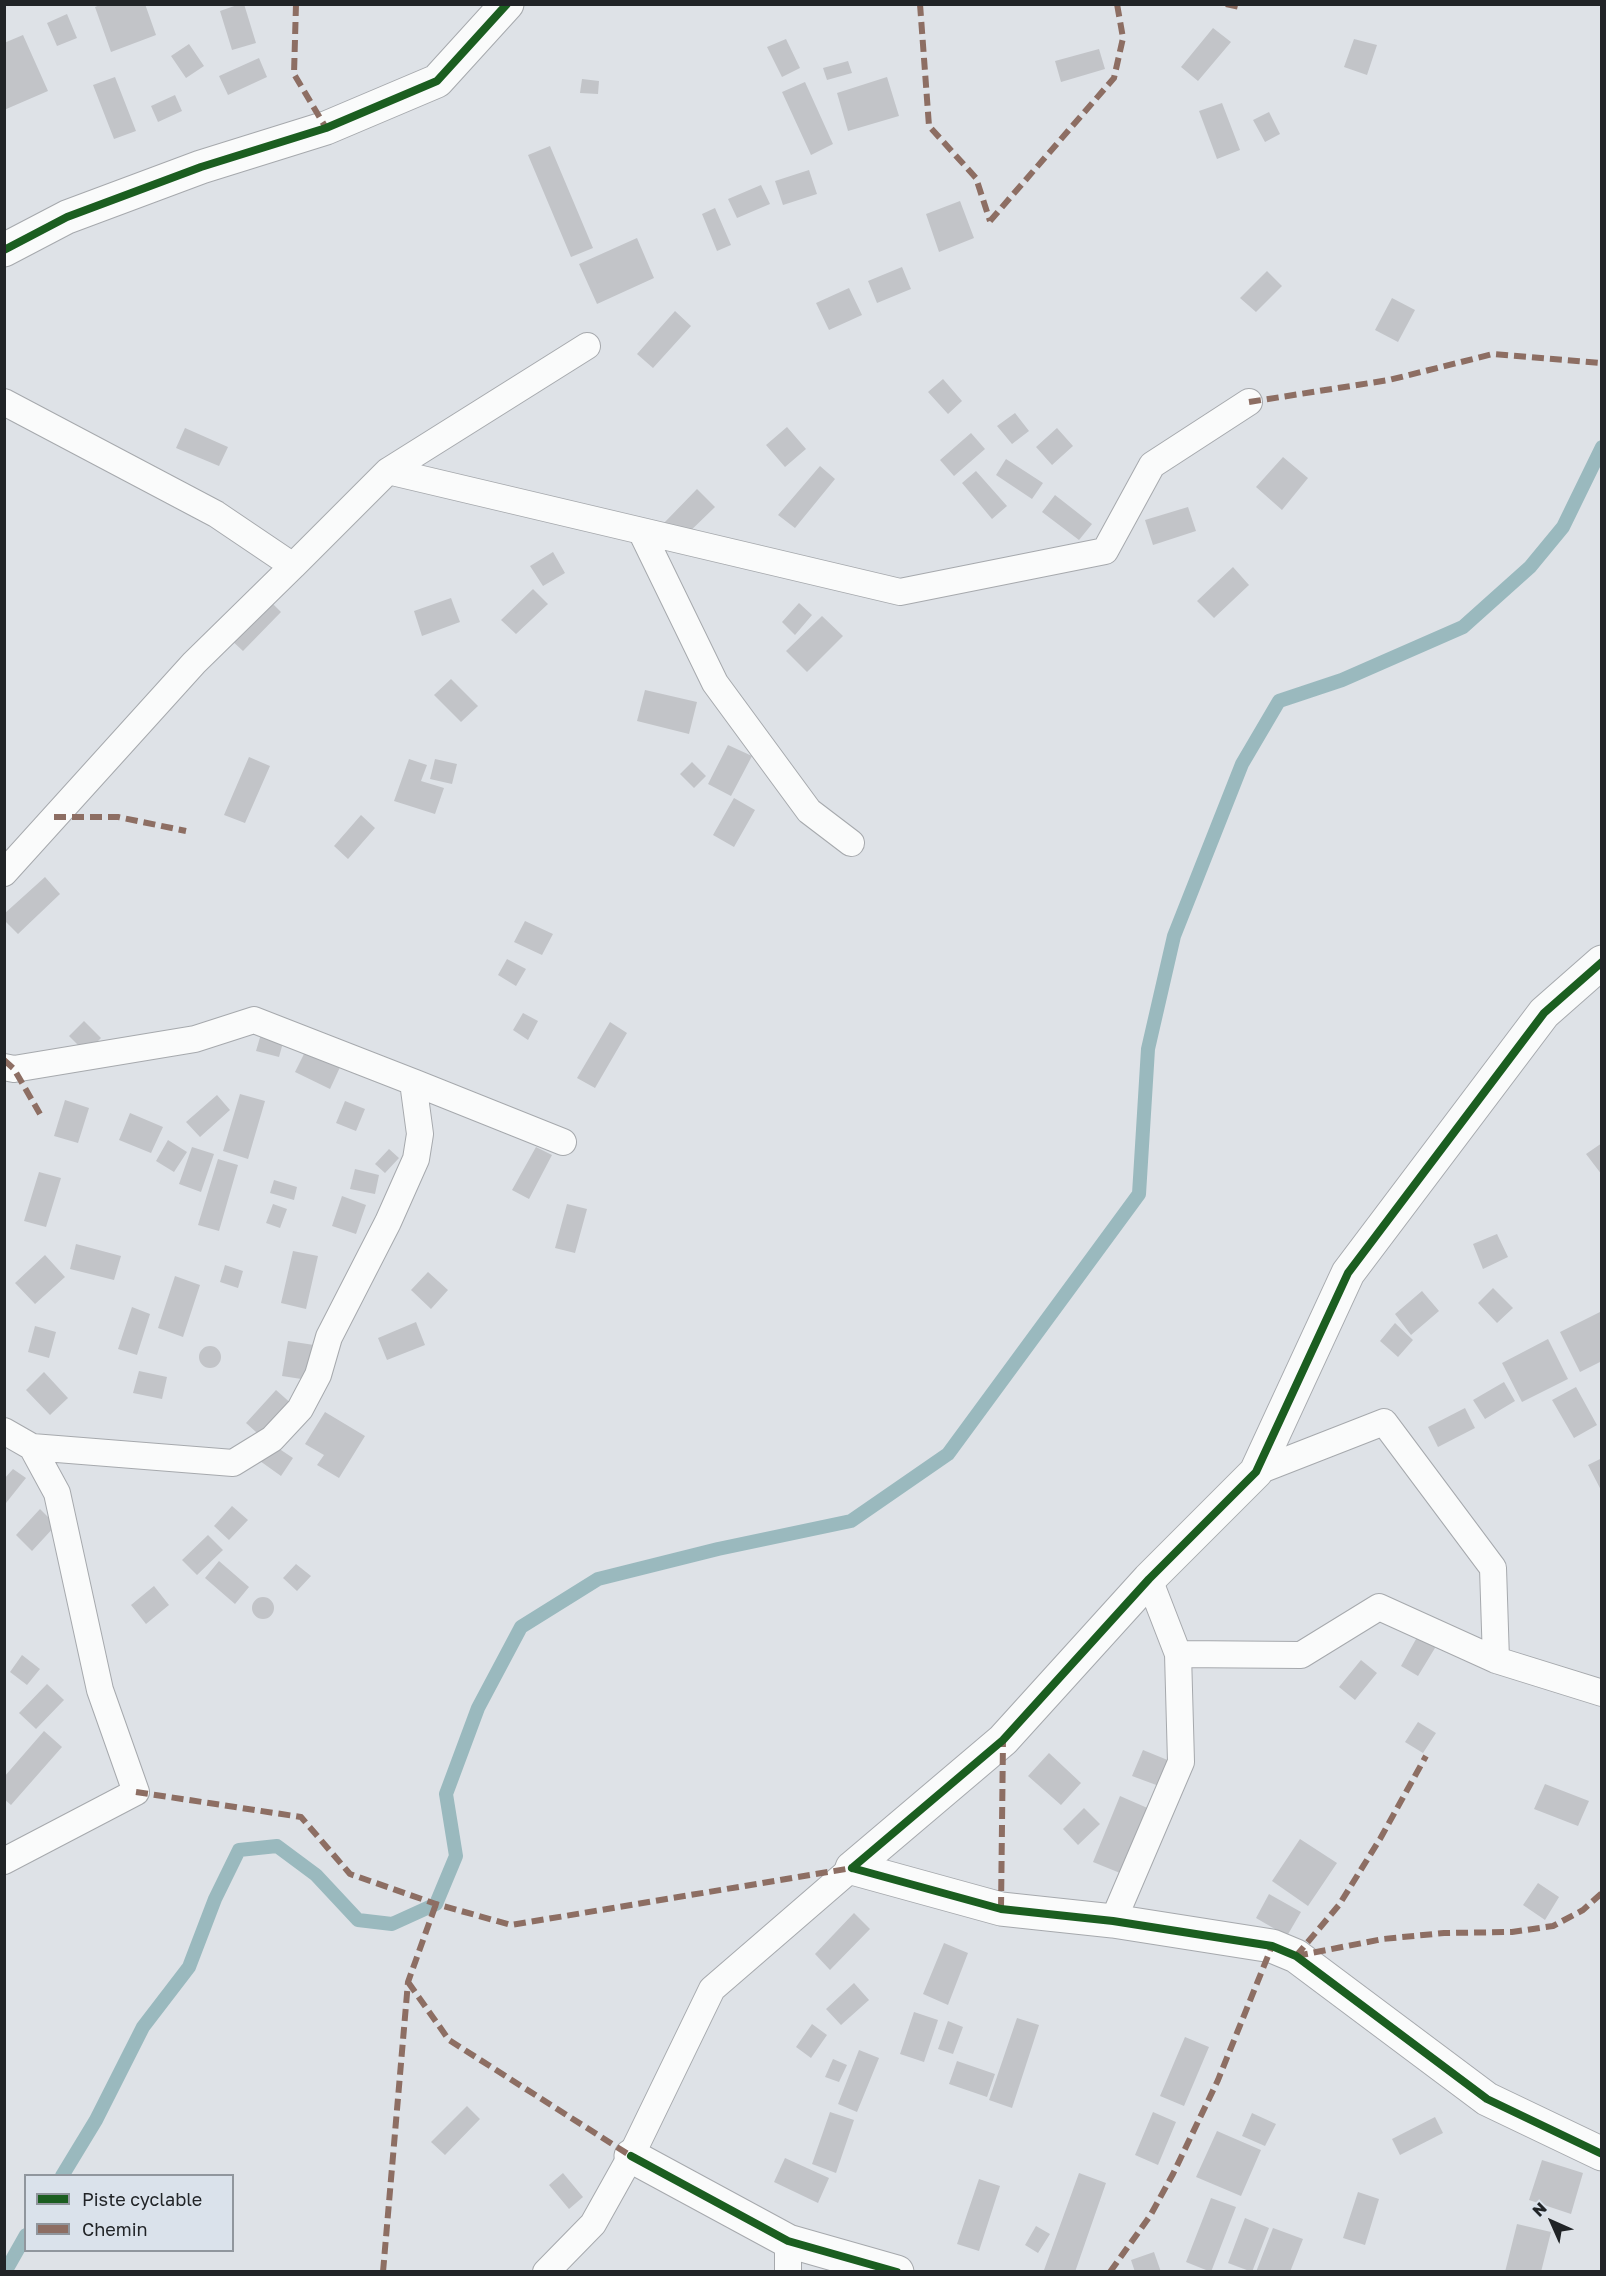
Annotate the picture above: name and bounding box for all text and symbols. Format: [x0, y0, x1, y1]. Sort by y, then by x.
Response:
legend [24, 2174, 234, 2252]
text: Piste cyclable [82, 2188, 202, 2210]
north arrow [1522, 2192, 1582, 2252]
text: N [1528, 2198, 1551, 2221]
text: Chemin [82, 2218, 148, 2240]

